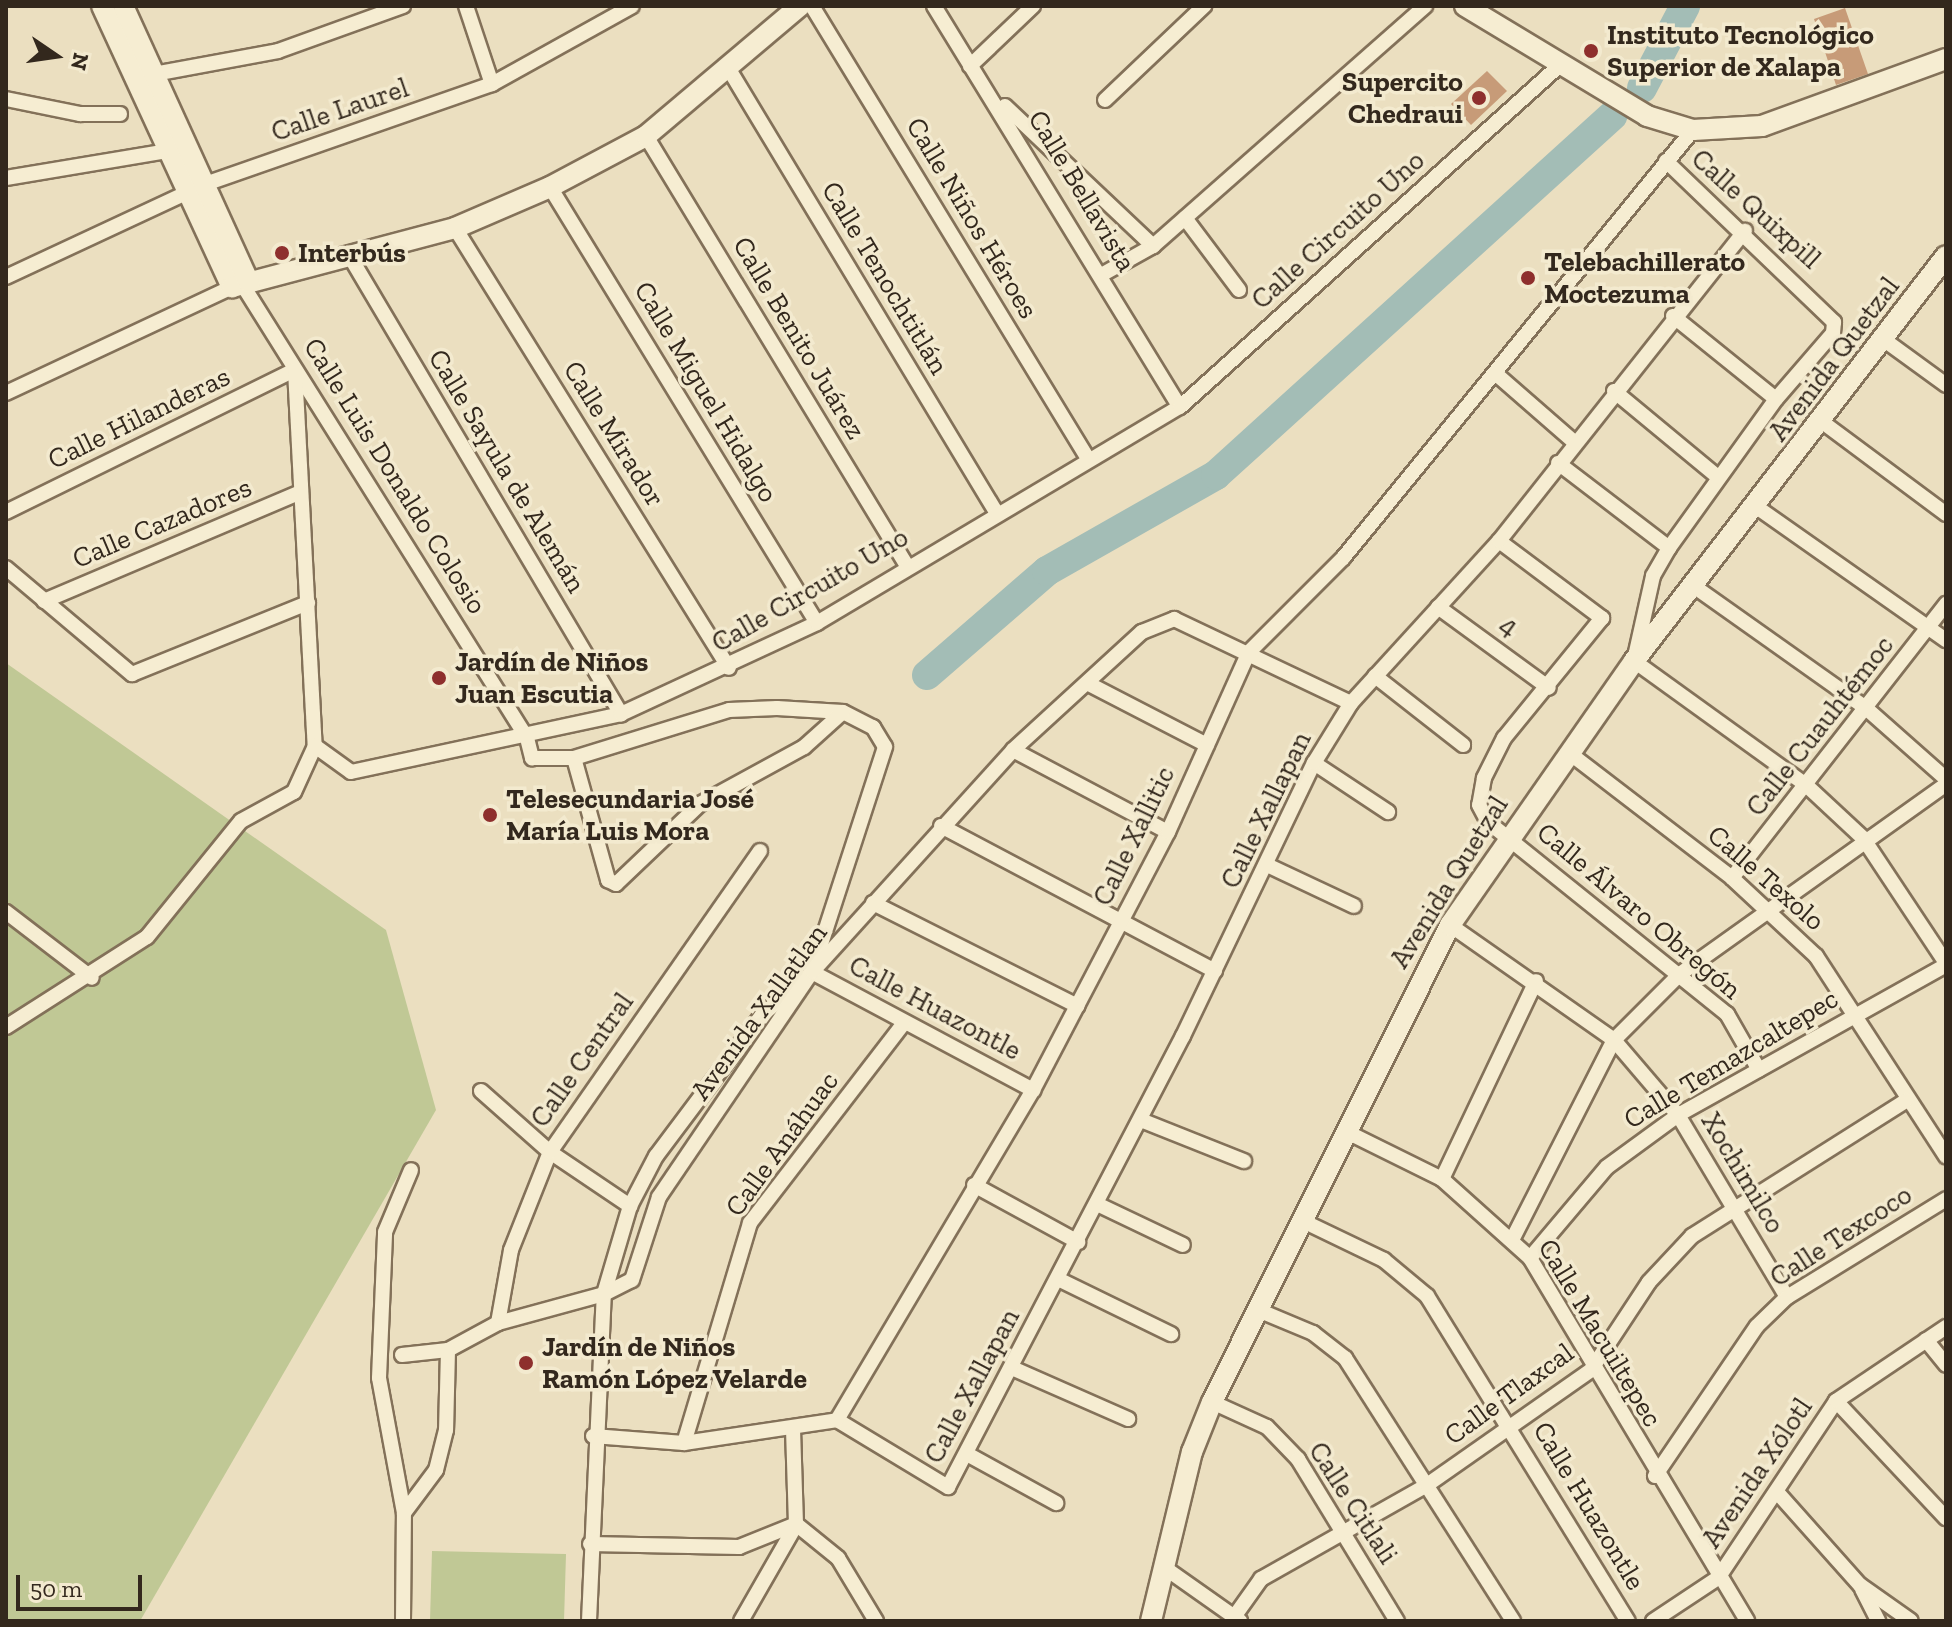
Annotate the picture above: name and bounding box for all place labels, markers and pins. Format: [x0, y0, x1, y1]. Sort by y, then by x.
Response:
place label: Instituto Tecnológico Superior de Xalapa [1607, 18, 1874, 84]
marker: Instituto Tecnológico Superior de Xalapa [1582, 42, 1600, 60]
place label: Supercito Chedraui [1342, 65, 1463, 131]
marker: Supercito Chedraui [1470, 89, 1488, 107]
place label: Interbús [298, 236, 406, 270]
marker: Interbús [273, 244, 291, 262]
place label: Telebachillerato Moctezuma [1544, 245, 1745, 311]
marker: Telebachillerato Moctezuma [1519, 269, 1537, 287]
place label: Jardín de Niños Juan Escutia [455, 645, 648, 711]
marker: Jardín de Niños Juan Escutia [430, 669, 448, 687]
place label: Telesecundaria José María Luis Mora [506, 782, 755, 848]
marker: Telesecundaria José María Luis Mora [481, 806, 499, 824]
place label: Jardín de Niños Ramón López Velarde [542, 1330, 808, 1396]
marker: Jardín de Niños Ramón López Velarde [517, 1354, 535, 1372]

